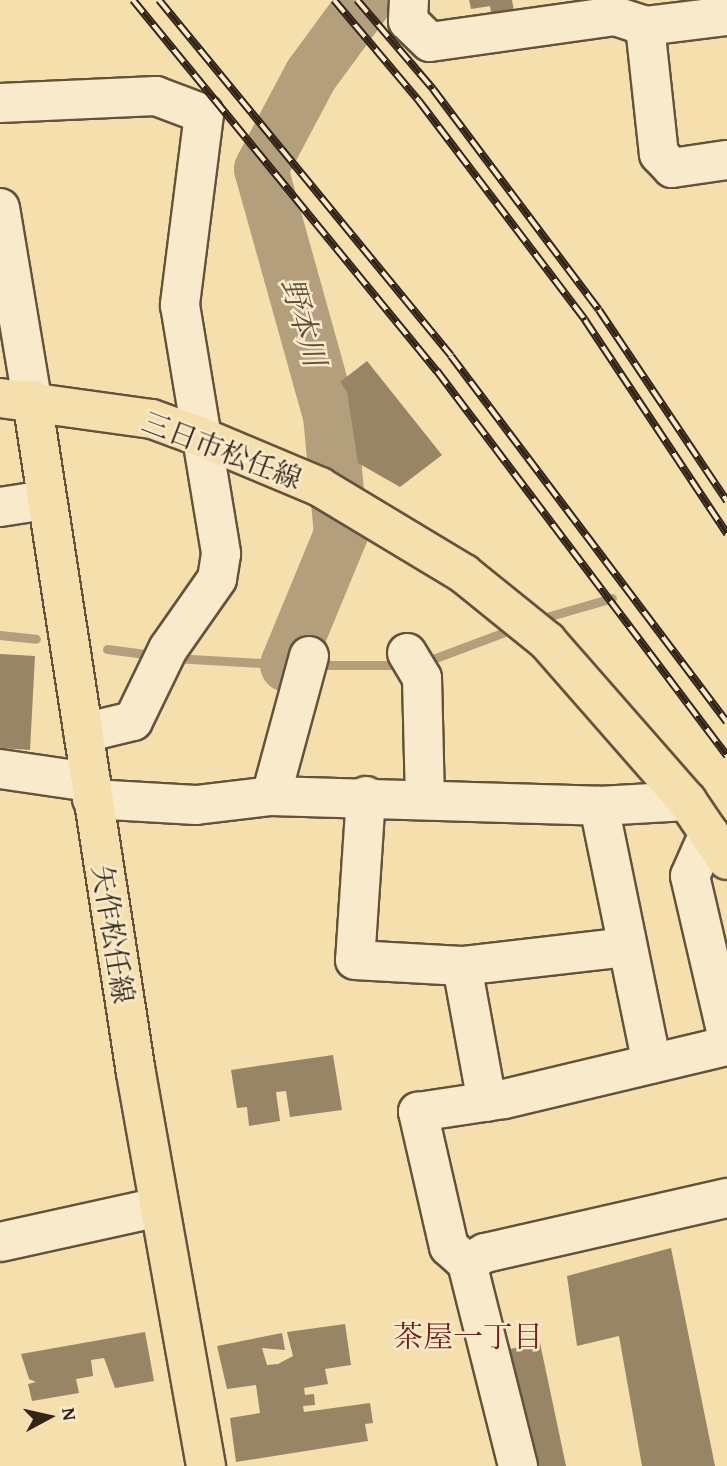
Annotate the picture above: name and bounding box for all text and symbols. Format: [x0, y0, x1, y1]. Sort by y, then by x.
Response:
water label: 野本川 [274, 274, 334, 370]
street label: 三日市松任線 [138, 404, 306, 496]
street label: 矢作松任線 [85, 862, 141, 1006]
district label: 茶屋一丁目 [393, 1318, 543, 1354]
north arrow [14, 1382, 84, 1452]
text: N [55, 1406, 85, 1422]

